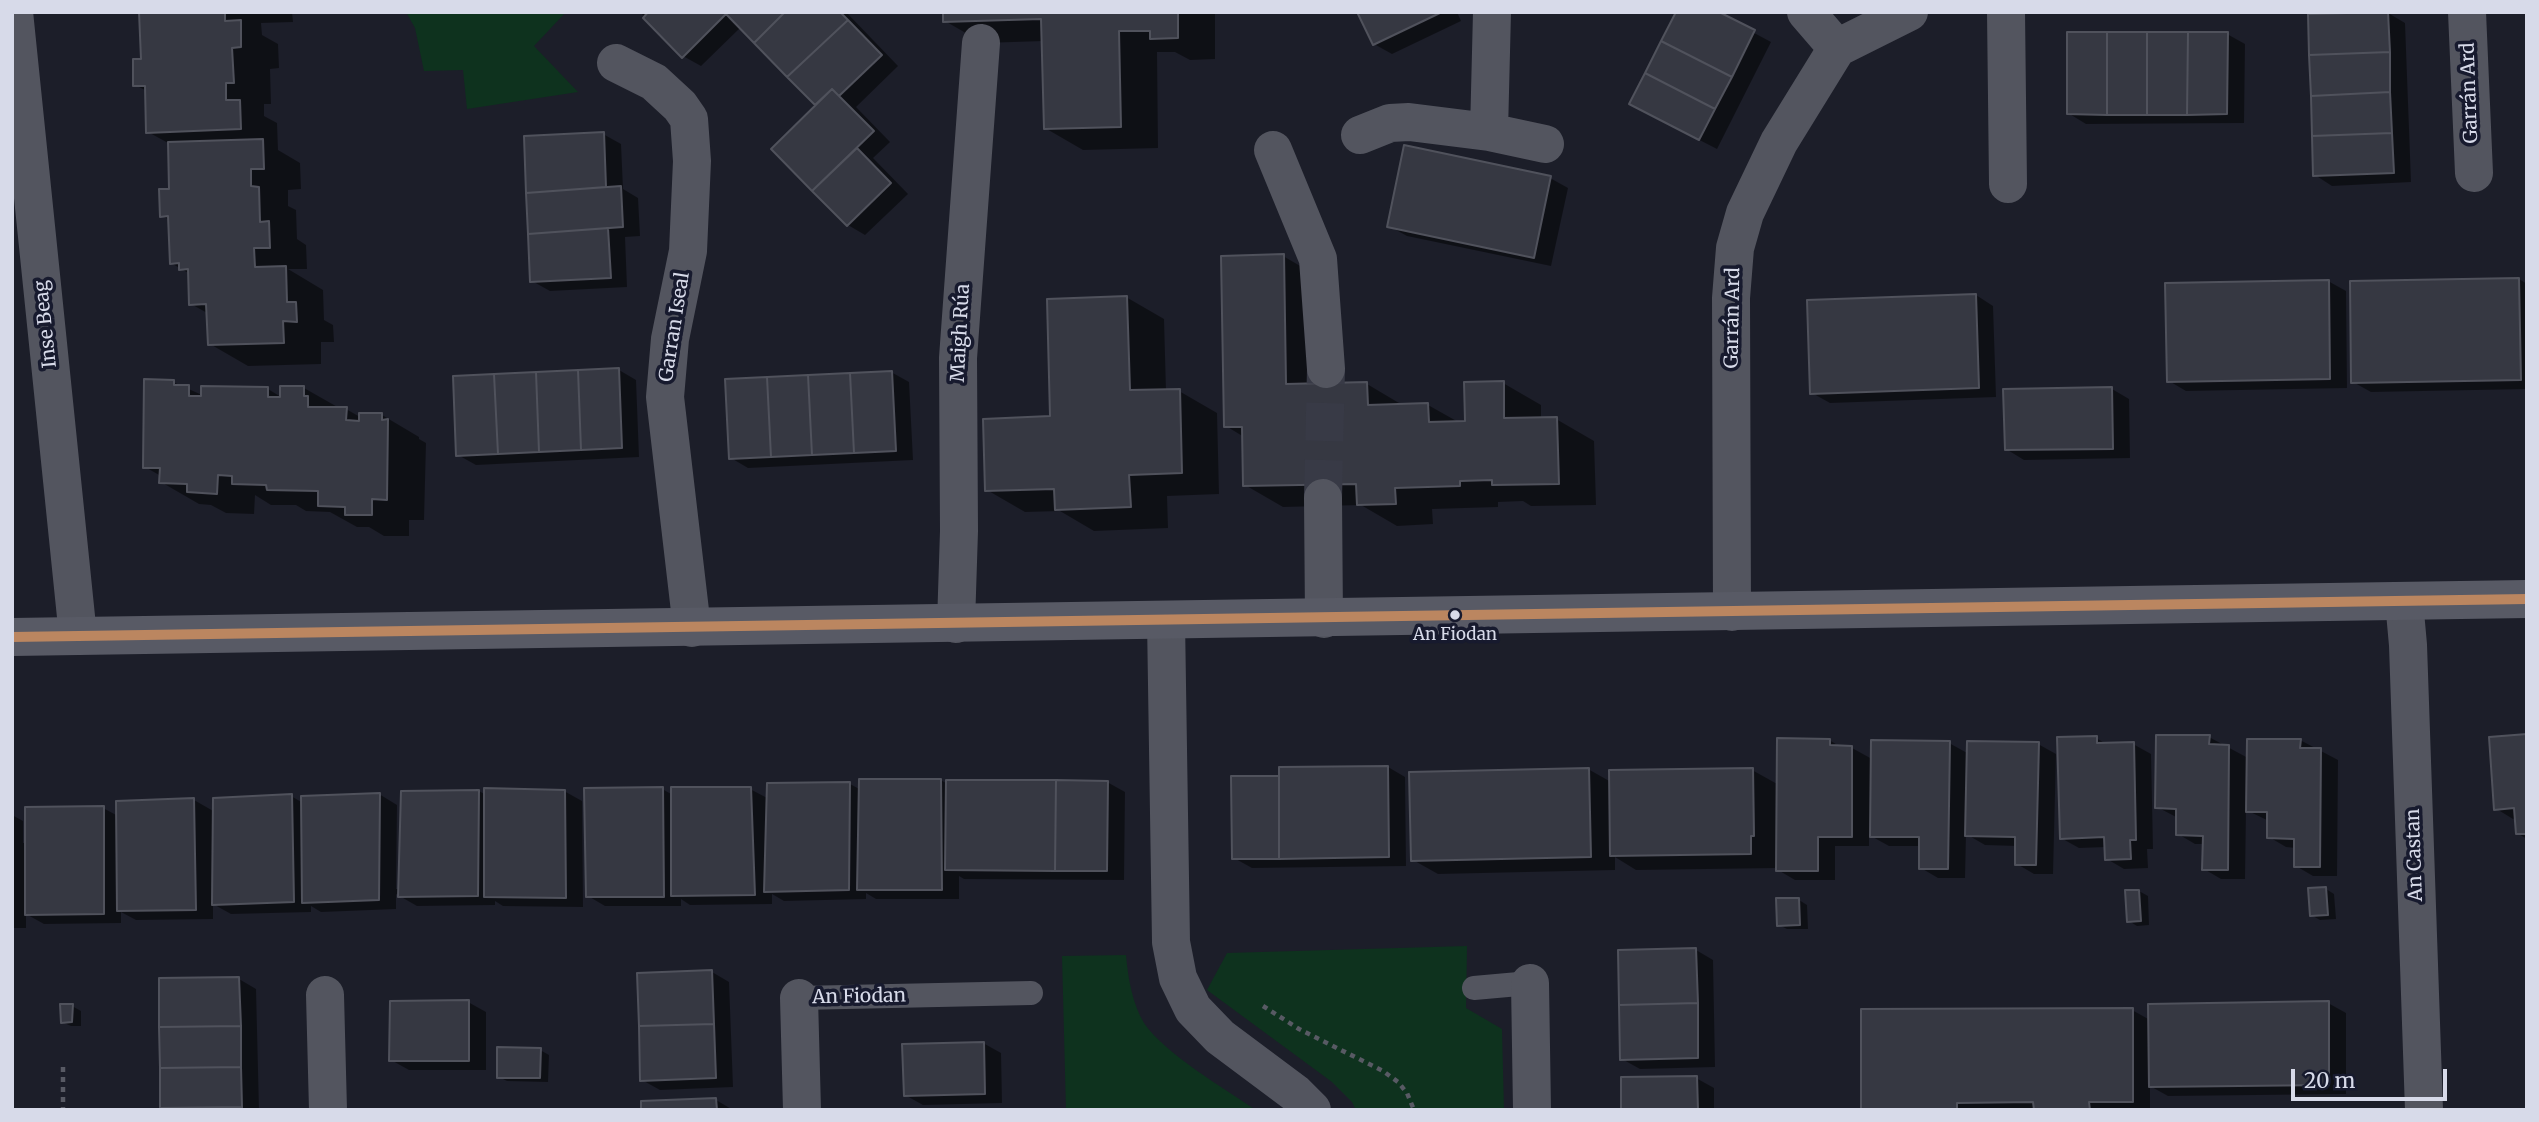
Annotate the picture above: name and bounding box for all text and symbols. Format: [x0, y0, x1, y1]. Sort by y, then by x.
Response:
street label: Garrán Ard [2457, 42, 2483, 144]
street label: Garrán Ard [1721, 267, 1745, 369]
street label: Garran Iseal [655, 271, 695, 383]
street label: Inse Beag [30, 279, 62, 369]
street label: Maigh Rúa [947, 283, 975, 383]
marker: An Fiodan [1448, 608, 1462, 622]
place label: An Fiodan [1413, 625, 1497, 645]
street label: An Castan [2402, 808, 2428, 902]
street label: An Fiodan [812, 985, 906, 1009]
scale bar [2294, 1056, 2450, 1100]
text: 20 m [2304, 1067, 2355, 1094]

